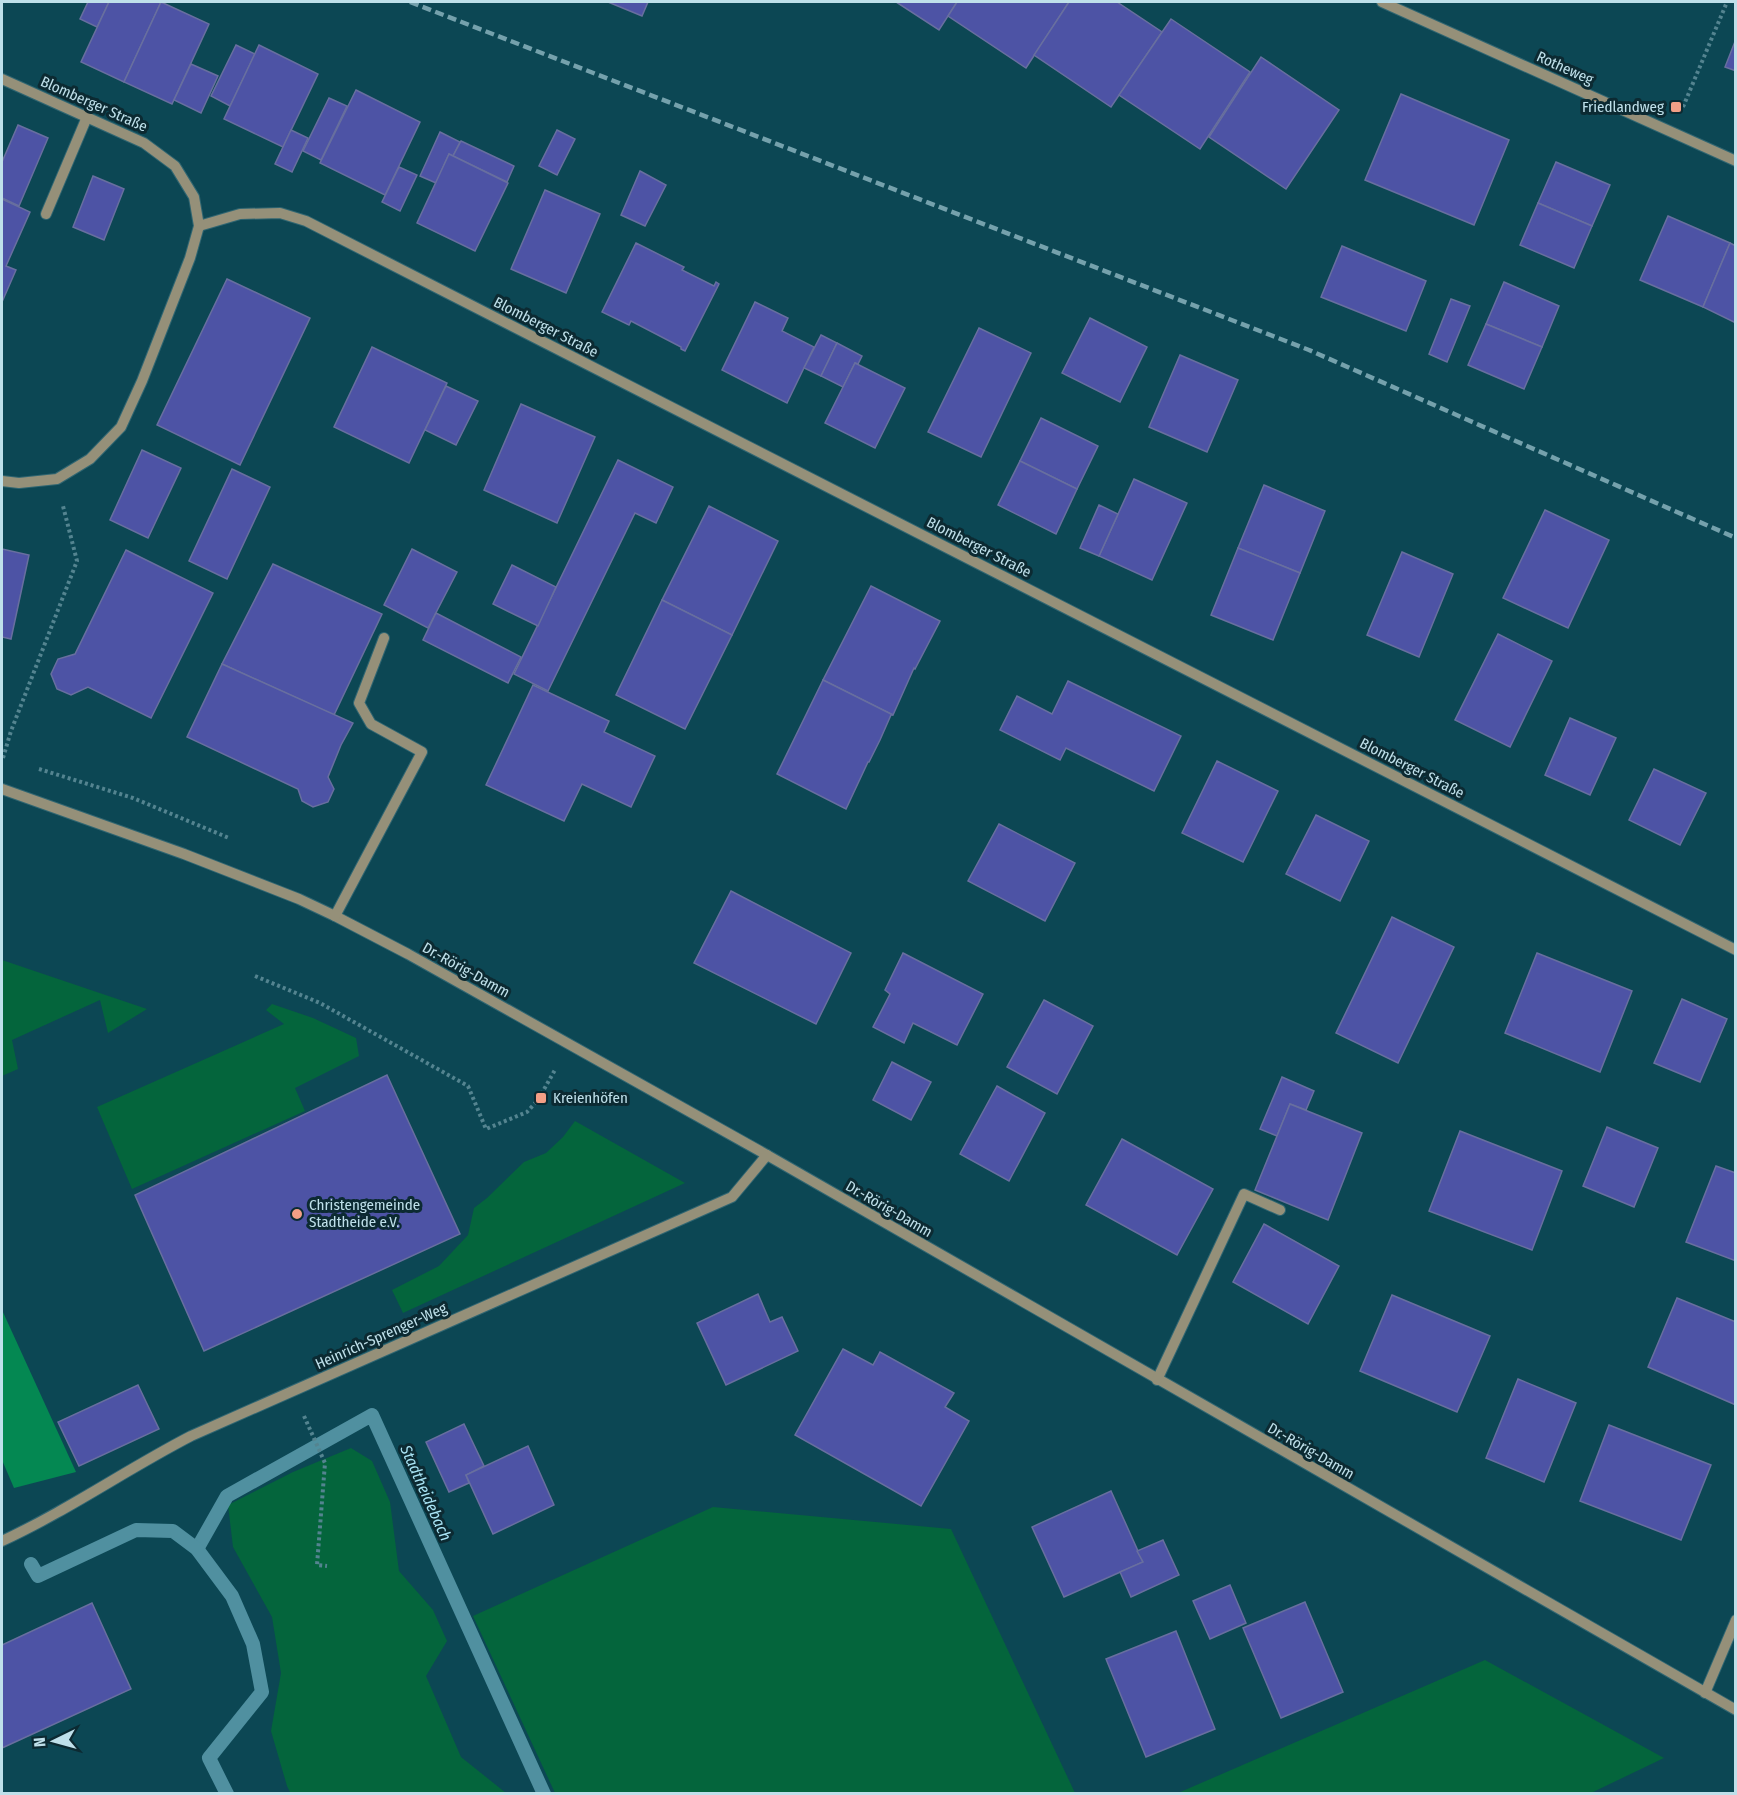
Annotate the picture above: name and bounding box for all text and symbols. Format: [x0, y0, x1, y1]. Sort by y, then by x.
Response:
street label: Rotheweg [1534, 48, 1596, 88]
street label: Blomberger Straße [38, 72, 150, 136]
place label: Friedlandweg [1582, 98, 1664, 116]
marker: Friedlandweg [1669, 100, 1683, 114]
street label: Blomberger Straße [491, 293, 601, 361]
street label: Blomberger Straße [924, 513, 1034, 581]
street label: Blomberger Straße [1357, 734, 1467, 802]
street label: Dr.-Rörig-Damm [419, 939, 513, 1001]
place label: Kreienhöfen [553, 1089, 628, 1107]
marker: Kreienhöfen [534, 1091, 548, 1105]
street label: Dr.-Rörig-Damm [842, 1177, 936, 1241]
place label: Christengemeinde Stadtheide e.V. [309, 1196, 420, 1231]
marker: Christengemeinde Stadtheide e.V. [290, 1207, 304, 1221]
street label: Heinrich-Sprenger-Weg [312, 1299, 450, 1373]
street label: Dr.-Rörig-Damm [1264, 1419, 1358, 1483]
water label: Stadtheidebach [396, 1441, 456, 1544]
north arrow [24, 1711, 84, 1771]
text: N [30, 1737, 49, 1748]

